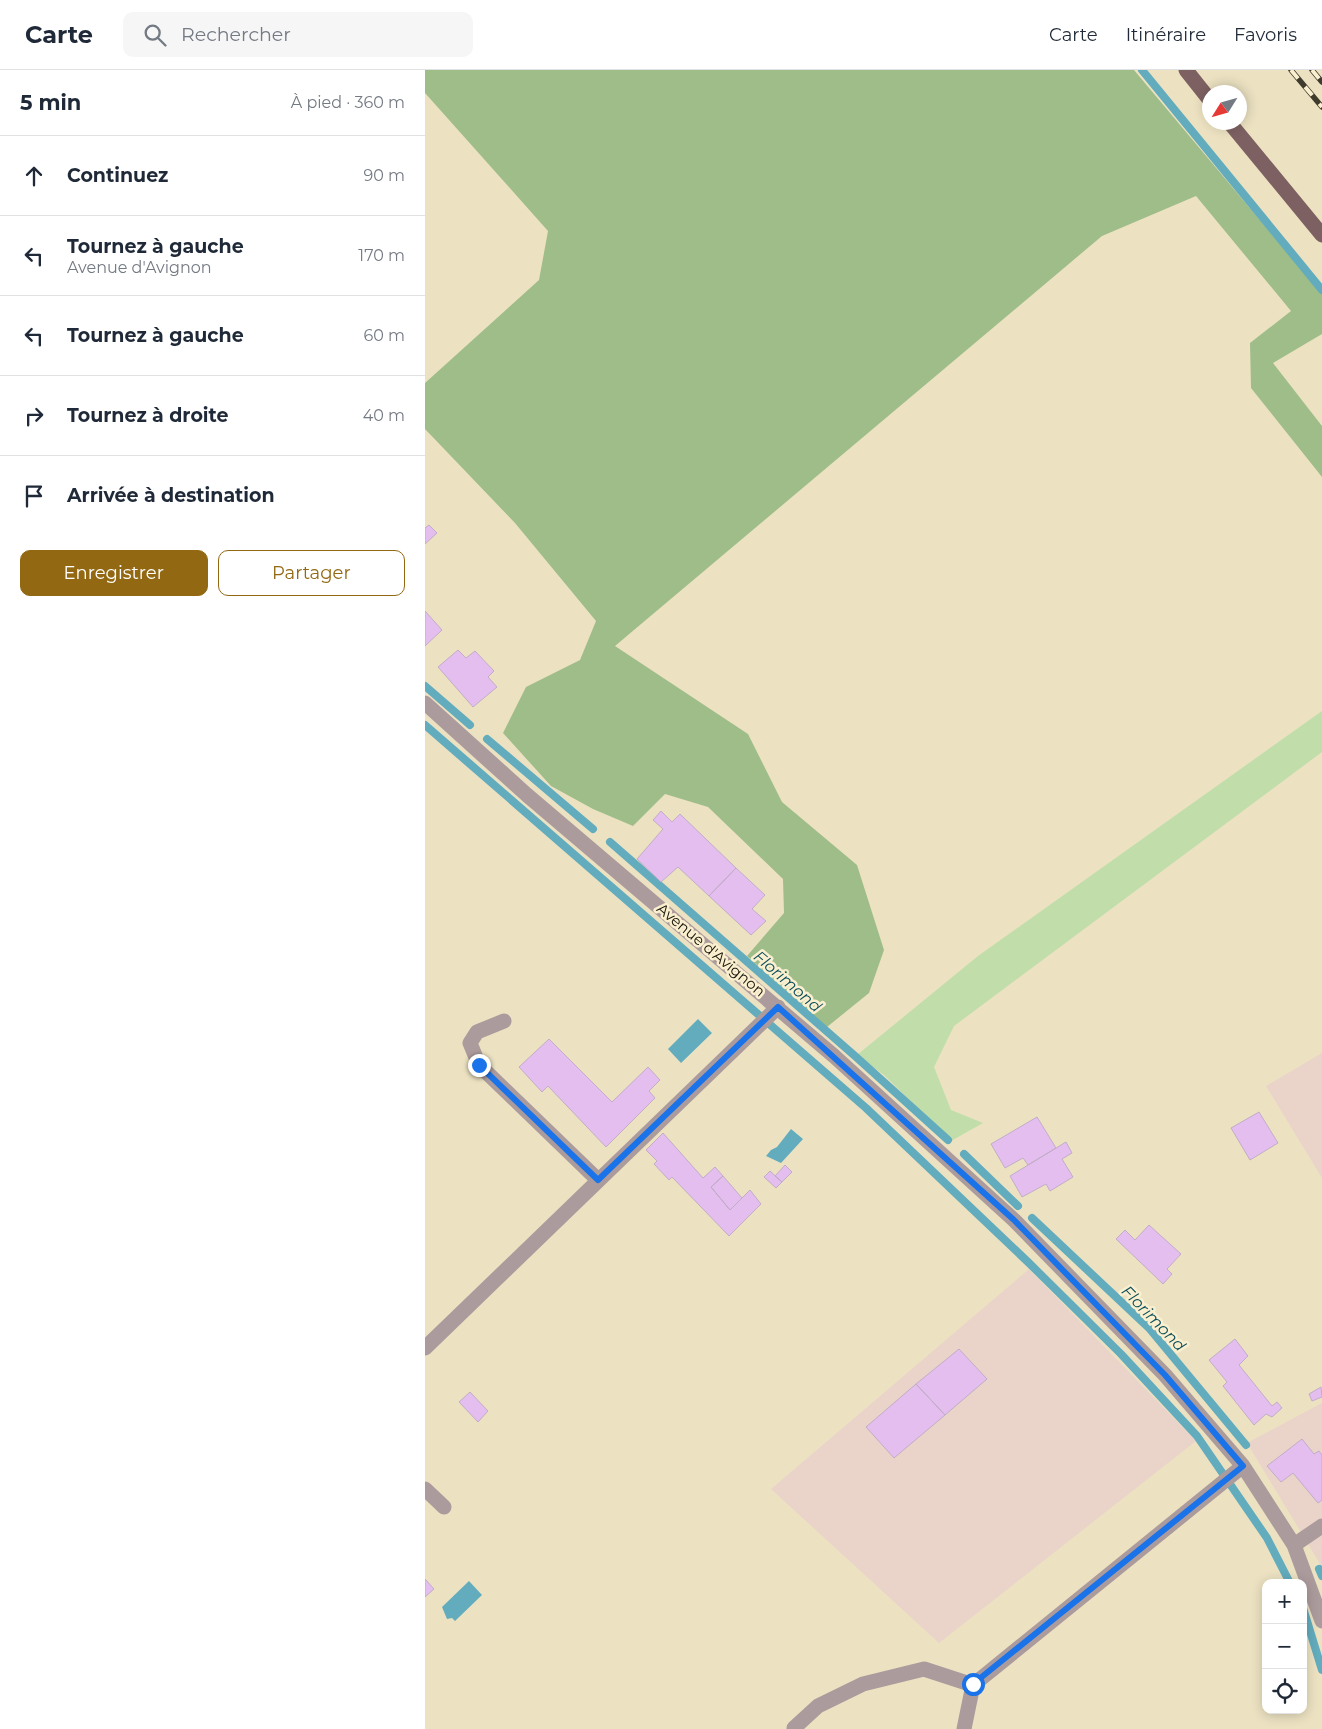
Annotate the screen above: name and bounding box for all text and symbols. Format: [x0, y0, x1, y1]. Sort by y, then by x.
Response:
search box [123, 12, 473, 57]
text: Carte [25, 20, 93, 49]
icon: search [141, 21, 169, 49]
text: Rechercher [181, 23, 291, 46]
text: Carte [1049, 24, 1098, 46]
text: Itinéraire [1126, 24, 1206, 46]
text: Favoris [1234, 24, 1297, 46]
north arrow [1202, 85, 1247, 130]
text: 5 min [20, 90, 81, 115]
text: À pied · 360 m [291, 93, 405, 112]
icon: ahead [20, 162, 48, 190]
text: Continuez [67, 164, 168, 187]
text: 90 m [363, 166, 405, 185]
text: Tournez à gauche [67, 235, 244, 258]
icon: left [20, 242, 48, 270]
text: 170 m [358, 246, 405, 265]
text: Avenue d'Avignon [67, 258, 212, 277]
icon: left [20, 322, 48, 350]
text: Tournez à gauche [67, 324, 244, 347]
text: 60 m [363, 326, 405, 345]
icon: right [20, 402, 48, 430]
text: Tournez à droite [67, 404, 228, 427]
text: 40 m [363, 406, 405, 425]
icon: arrive [20, 482, 48, 510]
text: Arrivée à destination [67, 484, 275, 507]
button: Enregistrer [20, 550, 208, 596]
button: Partager [218, 550, 405, 596]
street label: Avenue d'Avignon [653, 899, 769, 1000]
water label: Florimond [750, 947, 826, 1016]
route end [468, 1054, 491, 1077]
water label: Florimond [1118, 1282, 1190, 1355]
map controls [1262, 1579, 1307, 1714]
button: + [1262, 1579, 1307, 1624]
button: − [1262, 1624, 1307, 1669]
button: locate [1262, 1669, 1307, 1714]
route start [962, 1673, 985, 1696]

